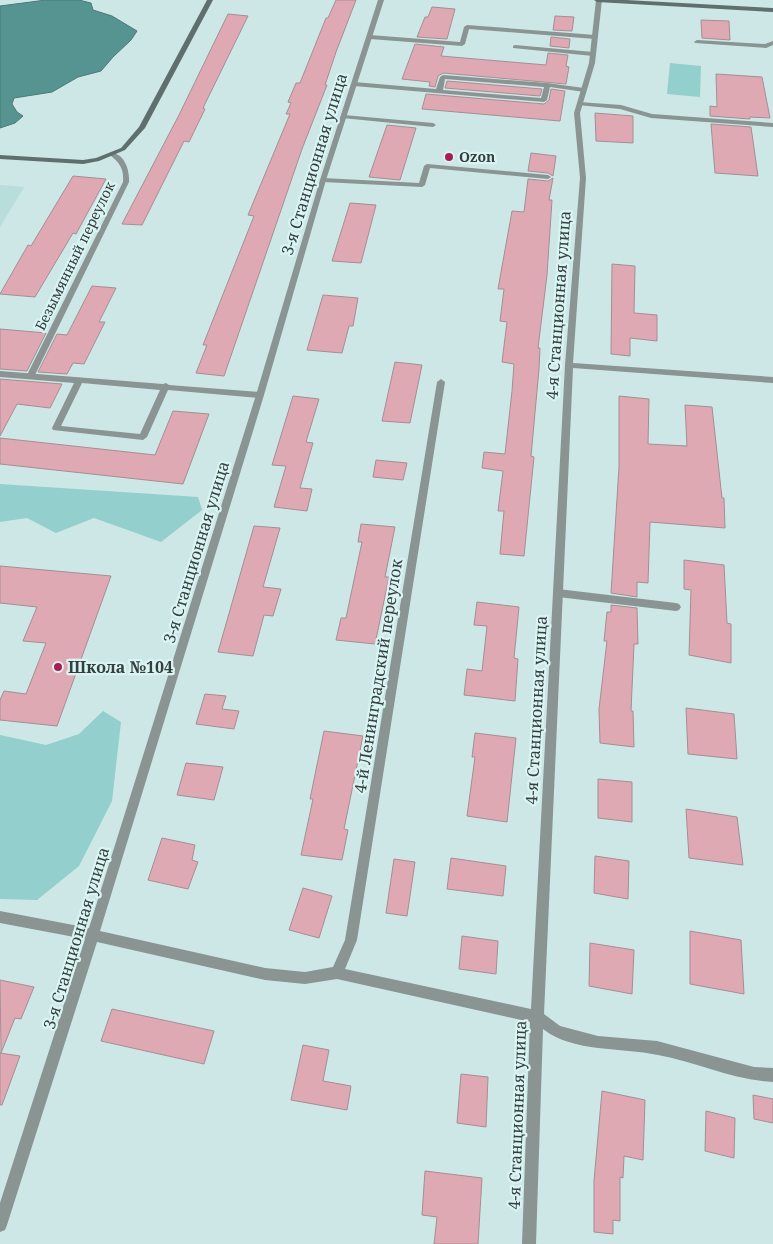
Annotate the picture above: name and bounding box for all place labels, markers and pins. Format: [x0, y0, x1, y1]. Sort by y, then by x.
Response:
place label: Ozon [459, 147, 495, 166]
marker: Ozon [443, 151, 455, 163]
place label: Школа №104 [68, 656, 173, 678]
marker: Школа №104 [52, 661, 64, 673]

